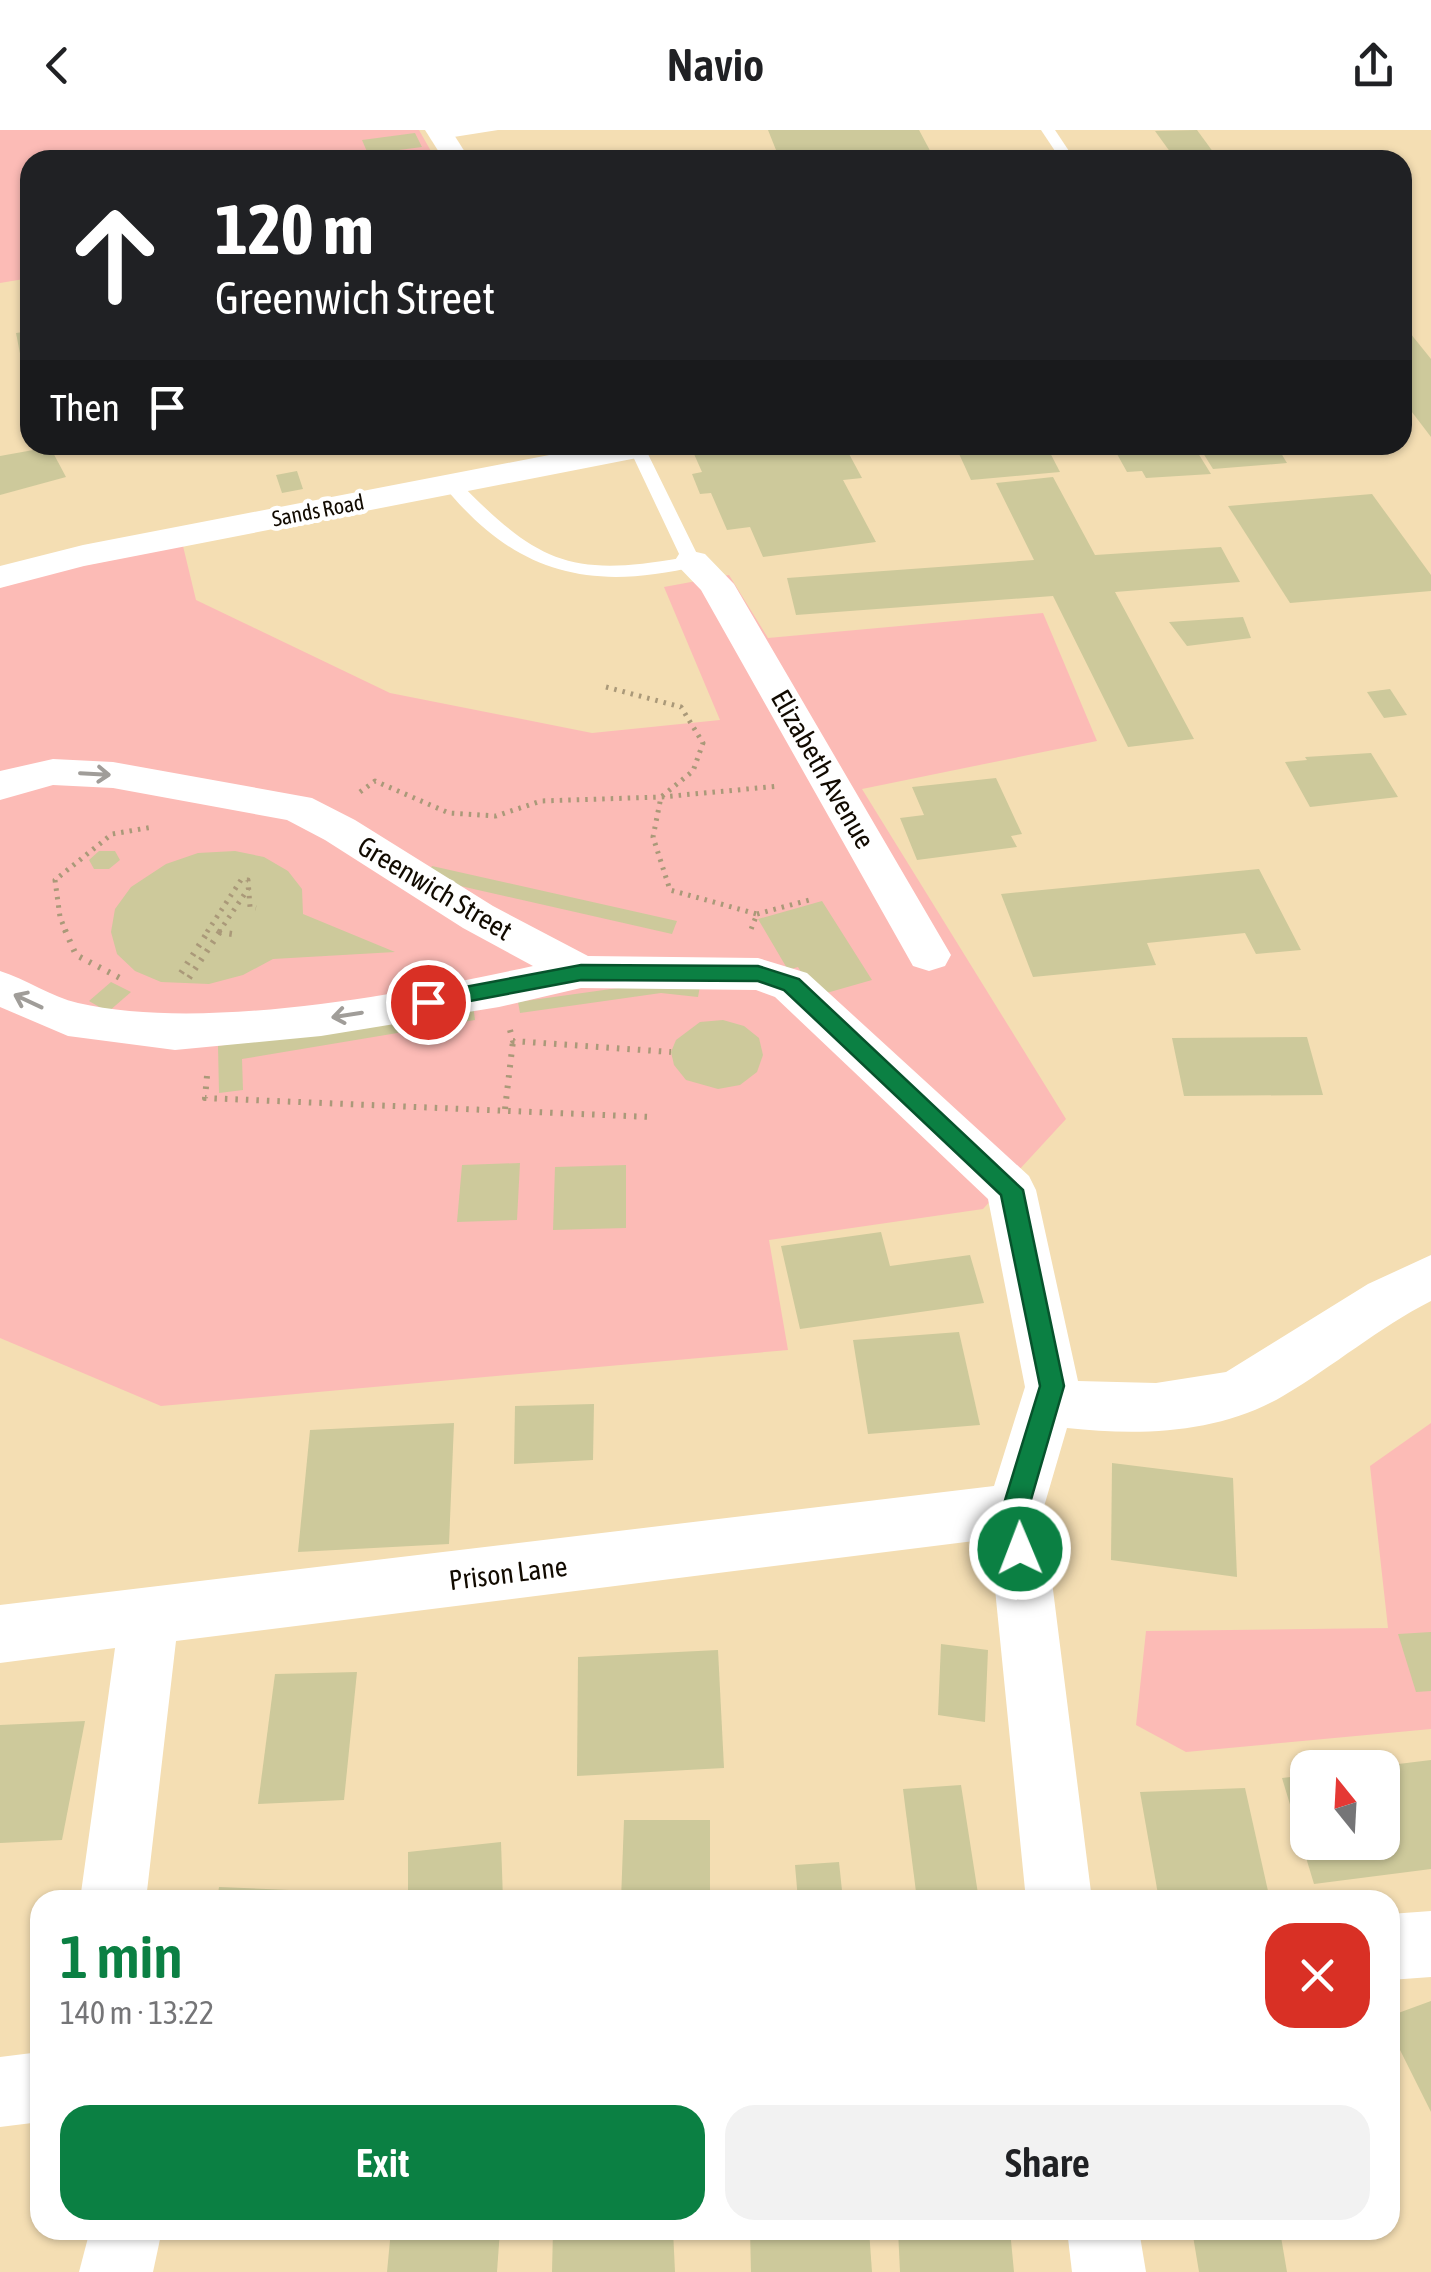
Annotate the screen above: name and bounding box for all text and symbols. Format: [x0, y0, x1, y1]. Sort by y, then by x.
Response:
icon: back [30, 38, 85, 93]
icon: share [1346, 38, 1401, 93]
text: Navio [667, 39, 764, 91]
text: 120 m [215, 189, 374, 269]
icon: ahead [50, 190, 180, 320]
text: Greenwich Street [215, 272, 495, 324]
icon: arrive [140, 380, 195, 435]
text: Then [50, 386, 120, 429]
street label: Sands Road [270, 488, 366, 532]
street label: Elizabeth Avenue [765, 684, 881, 854]
one-way arrow [78, 765, 111, 784]
street label: Greenwich Street [352, 829, 518, 947]
pin [386, 960, 471, 1045]
icon: arrive [401, 975, 456, 1030]
one-way arrow [14, 990, 44, 1009]
one-way arrow [332, 1006, 364, 1024]
position arrow [968, 1497, 1072, 1601]
street label: Prison Lane [447, 1550, 569, 1596]
north arrow [1290, 1750, 1400, 1860]
map controls [1290, 1750, 1400, 1860]
text: 1 min [60, 1922, 183, 1991]
button: close [1265, 1923, 1370, 2028]
text: 140 m · 13:22 [60, 1994, 214, 2031]
button: Exit [60, 2105, 705, 2220]
button: Share [725, 2105, 1370, 2220]

